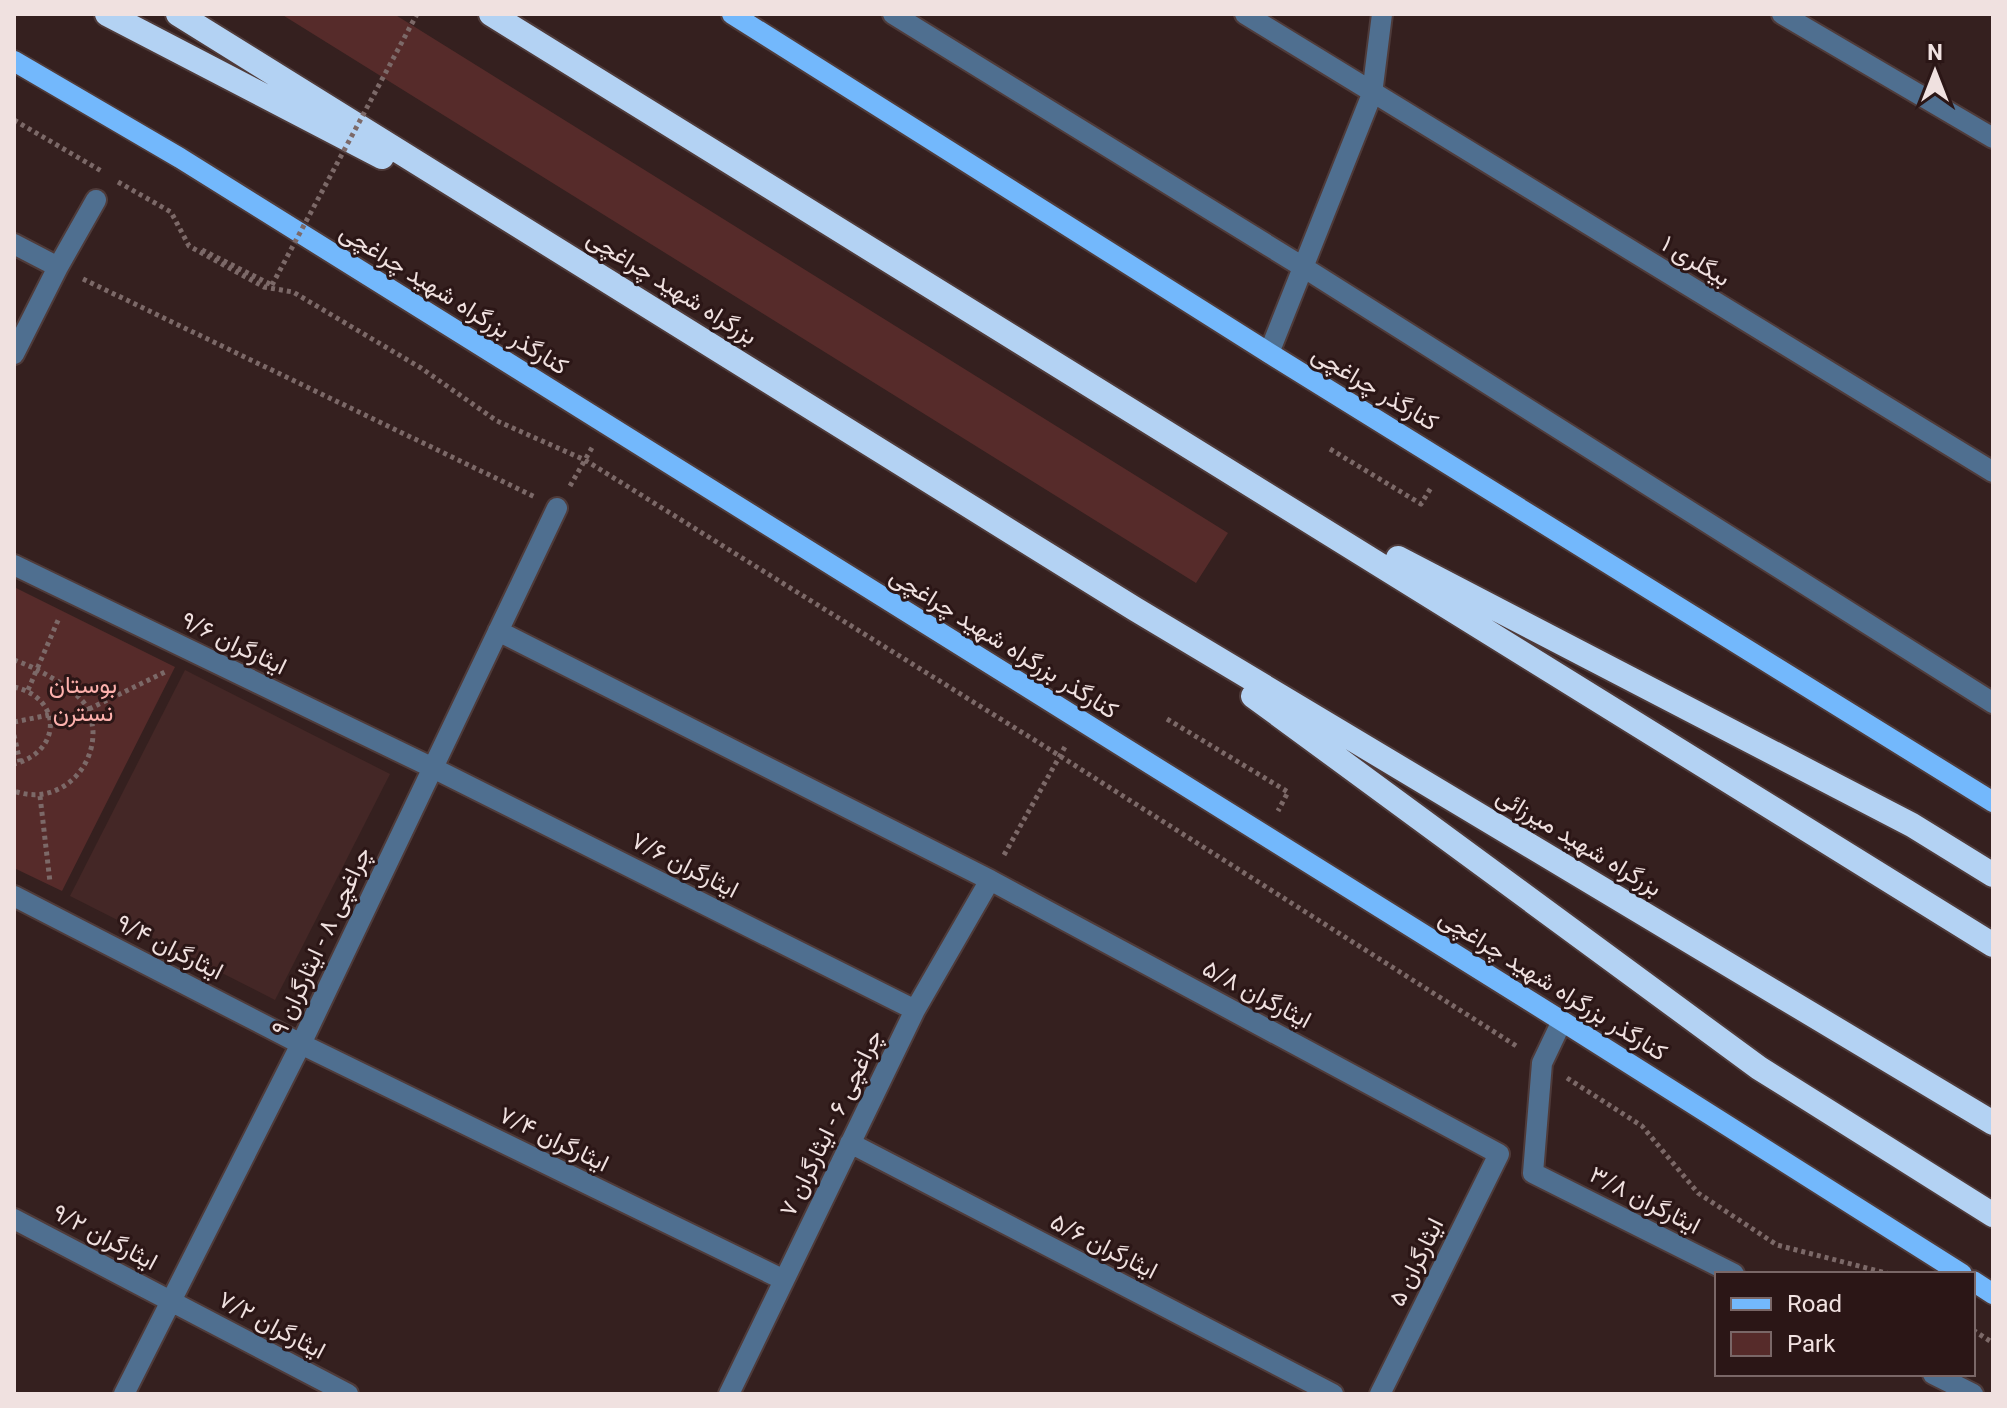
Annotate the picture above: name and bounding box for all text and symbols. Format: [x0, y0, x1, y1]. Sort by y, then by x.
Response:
north arrow [1895, 32, 1975, 112]
text: N [1927, 40, 1943, 65]
street label: کنارگذر بزرگراه شهید چراغچی [334, 217, 573, 382]
street label: بزرگراه شهید چراغچی [581, 223, 762, 352]
street label: بیگلری ۱ [1656, 230, 1735, 293]
street label: کنارگذر چراغچی [1306, 339, 1443, 438]
street label: کنارگذر بزرگراه شهید چراغچی [884, 561, 1123, 726]
street label: ایثارگران ۹/۶ [176, 605, 291, 681]
park label: بوستان نسترن [49, 671, 117, 728]
street label: بزرگراه شهید میرزائی [1491, 782, 1667, 903]
street label: ایثارگران ۷/۶ [626, 826, 743, 905]
street label: چراغچی ۸ - ایثارگران ۹ [265, 842, 379, 1040]
street label: کنارگذر بزرگراه شهید چراغچی [1433, 903, 1672, 1068]
street label: ایثارگران ۹/۴ [112, 908, 228, 987]
street label: ایثارگران ۵/۸ [1198, 954, 1316, 1035]
street label: چراغچی ۶ - ایثارگران ۷ [774, 1025, 890, 1222]
street label: ایثارگران ۷/۴ [494, 1100, 613, 1178]
street label: ایثارگران ۳/۸ [1585, 1160, 1705, 1241]
street label: ایثارگران ۹/۲ [47, 1198, 162, 1277]
street label: ایثارگران ۵/۶ [1045, 1207, 1162, 1286]
street label: ایثارگران ۵ [1383, 1213, 1450, 1311]
legend [1715, 1272, 1975, 1376]
street label: ایثارگران ۷/۲ [213, 1285, 330, 1366]
text: Road [1787, 1290, 1842, 1318]
text: Park [1787, 1330, 1836, 1358]

